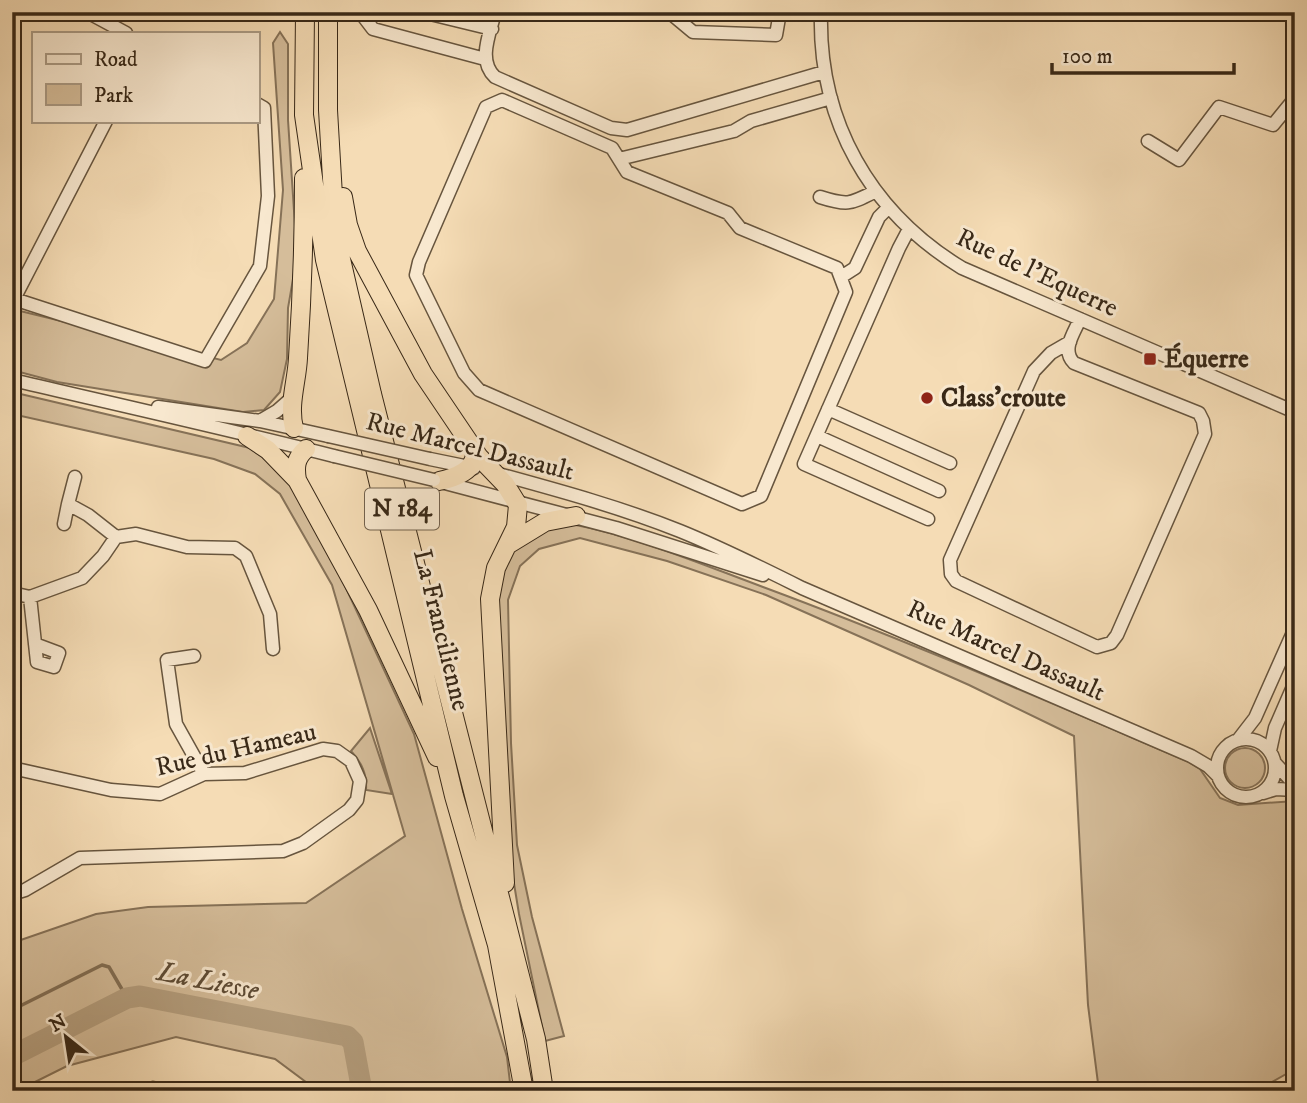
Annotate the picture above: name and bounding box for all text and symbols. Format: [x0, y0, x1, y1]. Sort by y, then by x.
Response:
legend [32, 32, 259, 122]
scale bar [1052, 32, 1234, 76]
text: 100 m [1062, 44, 1113, 70]
text: Road [94, 47, 138, 73]
text: Park [94, 83, 134, 109]
street label: Rue de l'Equerre [951, 221, 1123, 325]
place label: Équerre [1164, 342, 1249, 376]
marker: Équerre [1142, 351, 1158, 367]
place label: Class'croute [941, 382, 1066, 415]
marker: Class'croute [919, 390, 935, 406]
street label: Rue Marcel Dassault [362, 405, 578, 489]
road number: N 184 [365, 488, 439, 530]
street label: La Francilienne [405, 546, 477, 714]
street label: Rue Marcel Dassault [902, 593, 1110, 709]
street label: Rue du Hameau [152, 715, 320, 785]
water label: La Liesse [153, 954, 263, 1008]
north arrow [32, 1002, 102, 1072]
text: N [46, 1010, 71, 1037]

